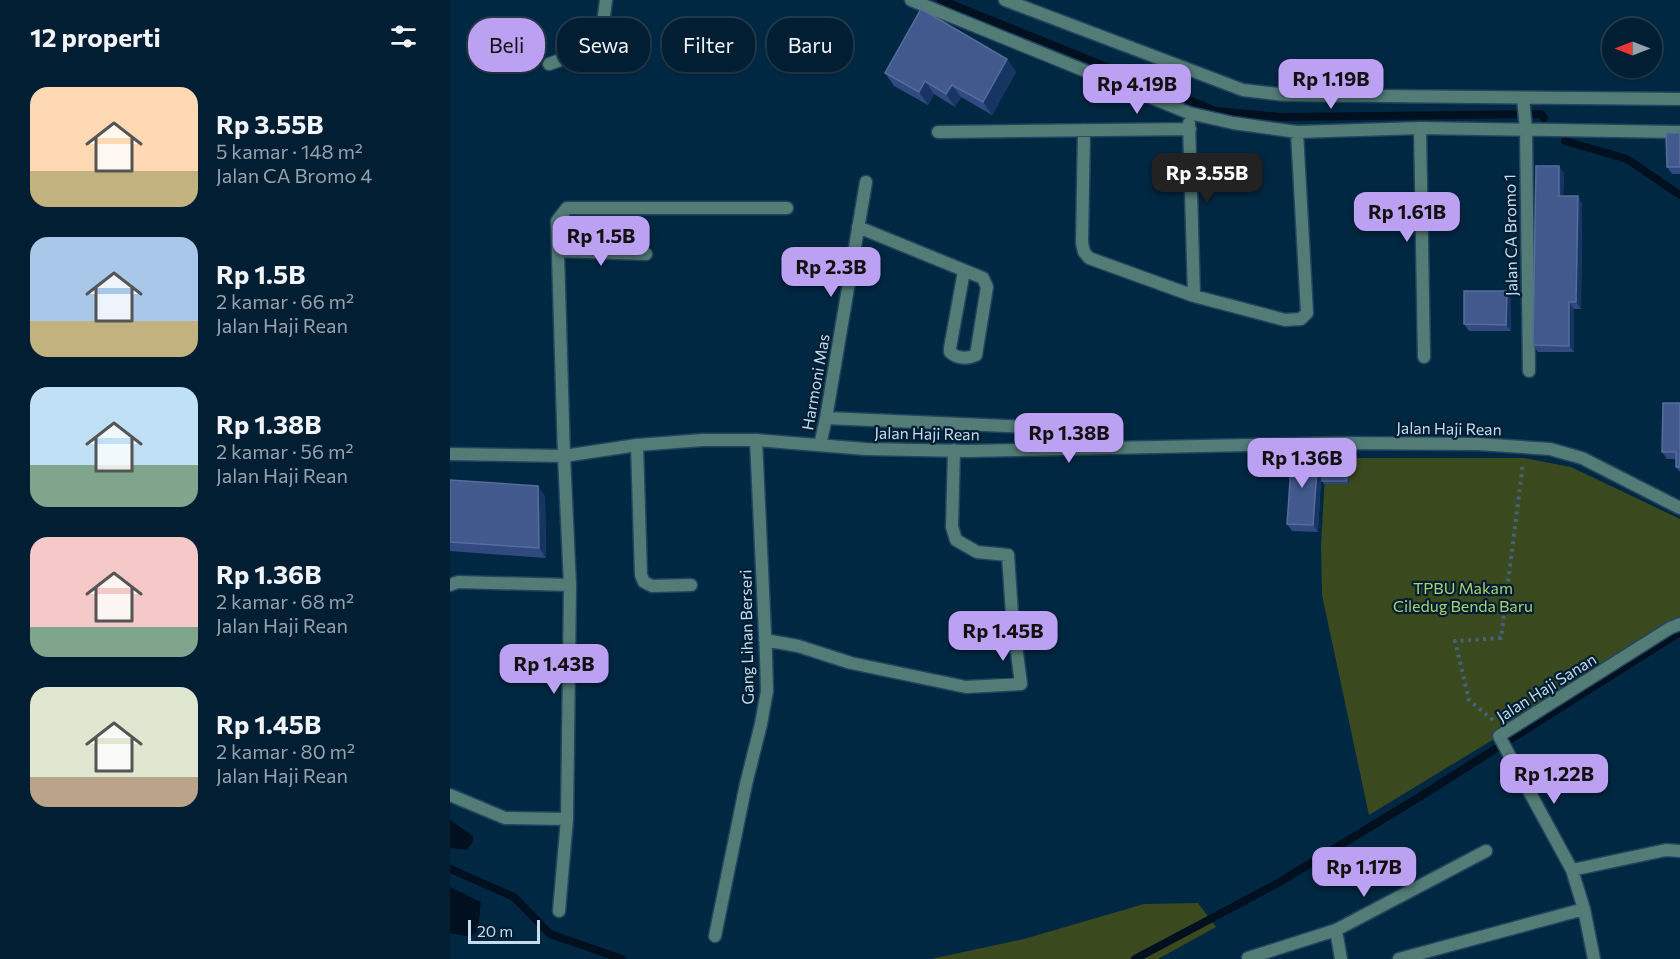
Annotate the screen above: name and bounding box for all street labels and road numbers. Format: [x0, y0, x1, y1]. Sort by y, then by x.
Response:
street label: Jalan CA Bromo 1 [1499, 174, 1521, 296]
street label: Harmoni Mas [797, 332, 833, 432]
street label: Jalan Haji Rean [1396, 418, 1502, 438]
street label: Jalan Haji Rean [874, 423, 980, 443]
street label: Gang Lihan Berseri [735, 569, 757, 705]
street label: Jalan Haji Sanan [1493, 649, 1599, 725]

